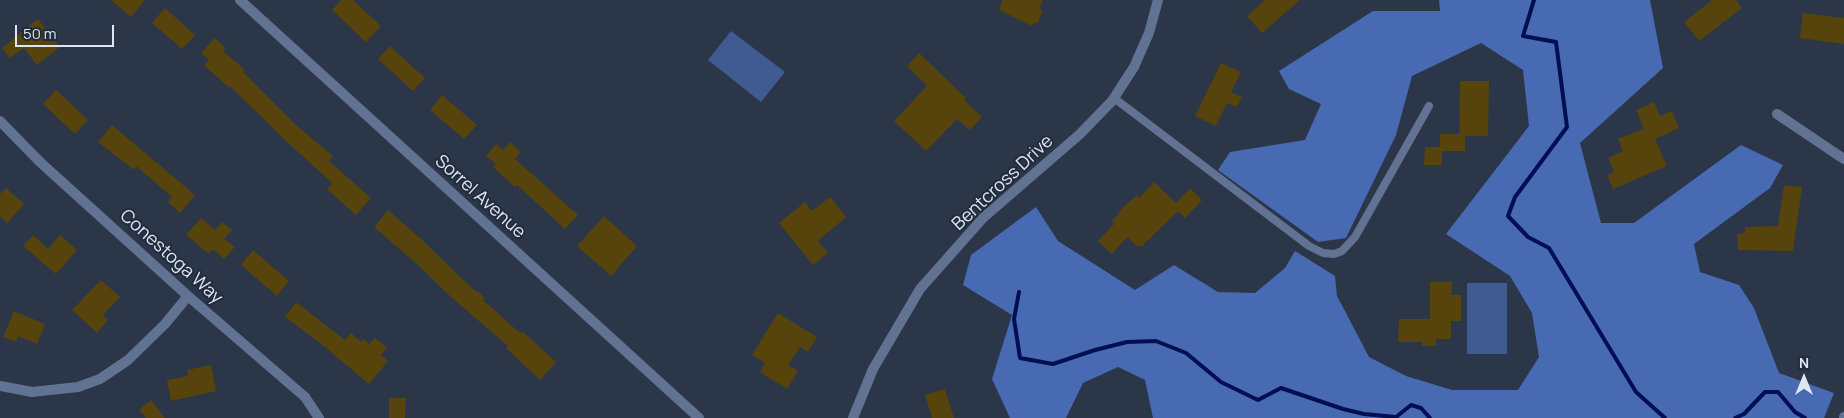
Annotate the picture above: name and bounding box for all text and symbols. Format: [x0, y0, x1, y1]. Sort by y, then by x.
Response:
scale bar [18, 15, 116, 47]
text: 50 m [23, 23, 57, 44]
street label: Bentcross Drive [948, 131, 1058, 235]
street label: Sorrel Avenue [430, 151, 530, 243]
street label: Conestoga Way [115, 205, 227, 309]
north arrow [1779, 353, 1829, 403]
text: N [1799, 353, 1809, 372]

